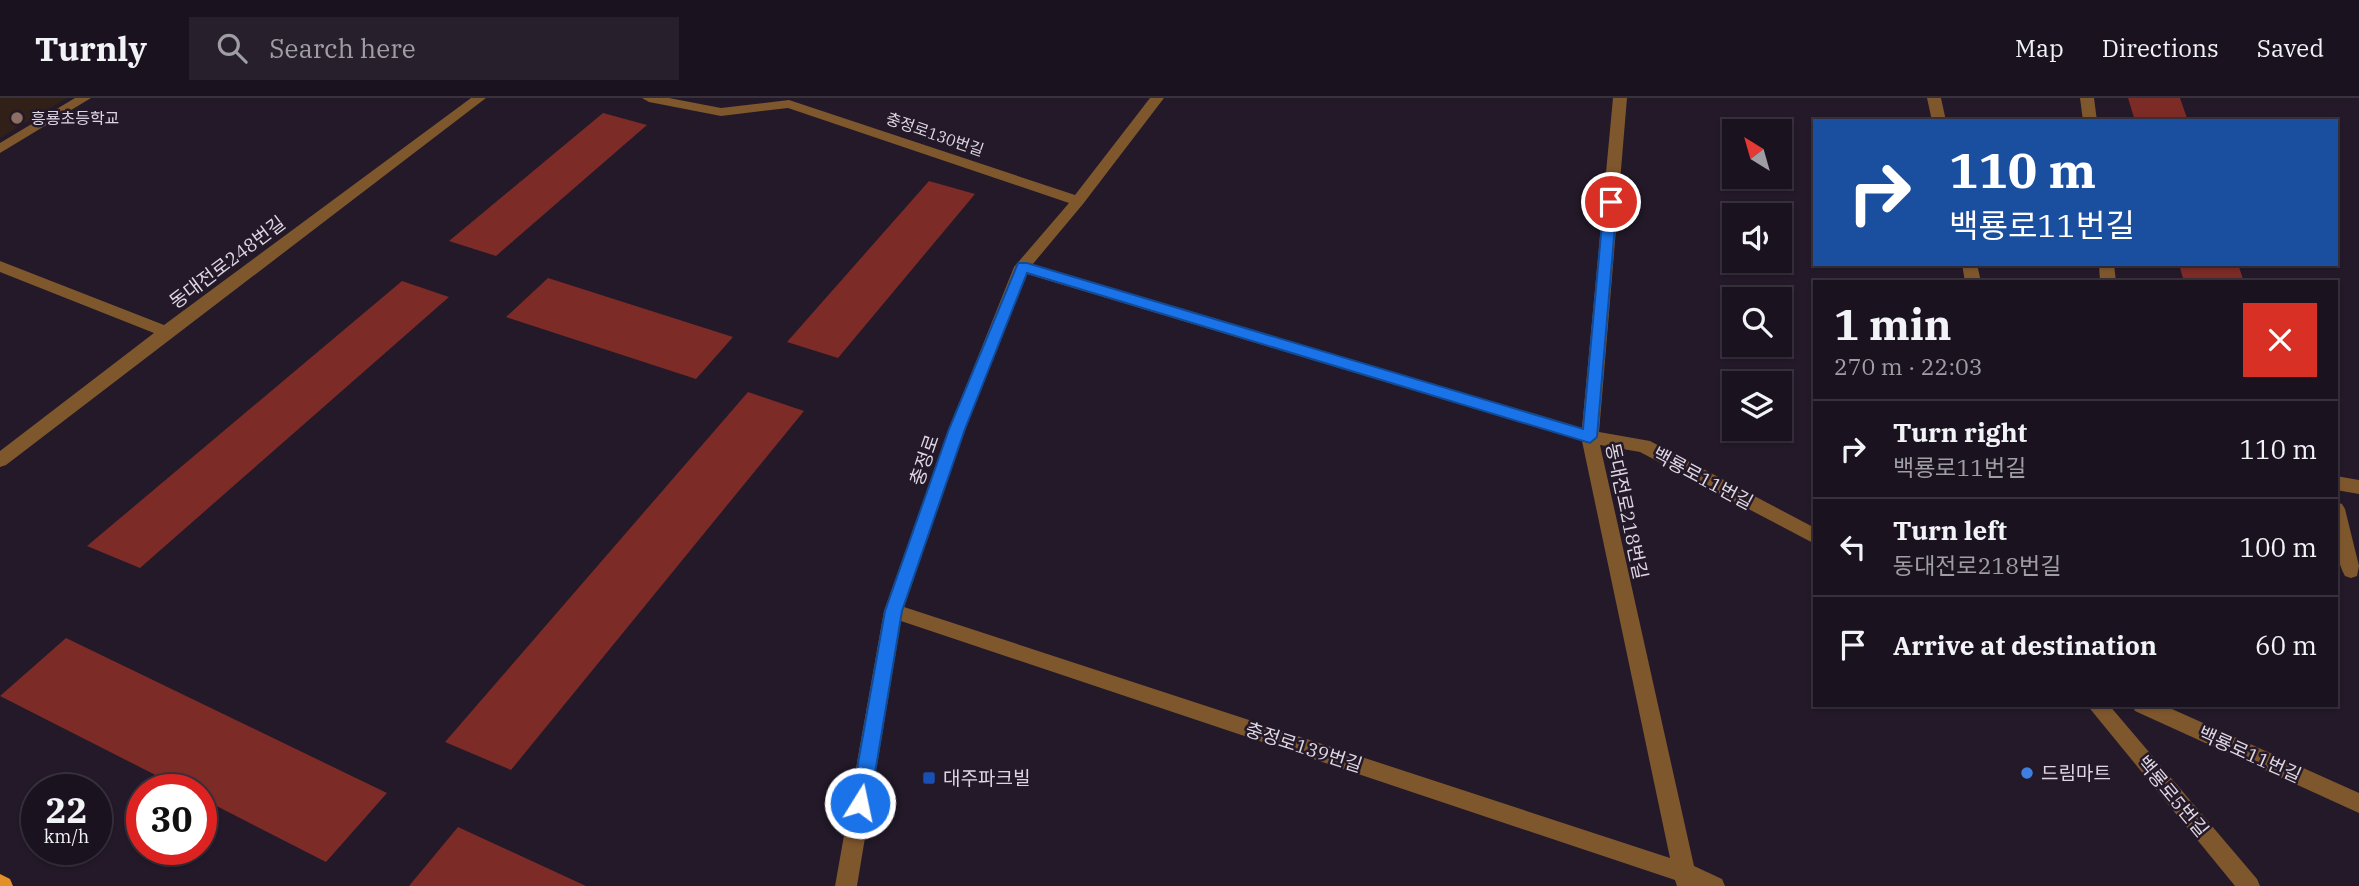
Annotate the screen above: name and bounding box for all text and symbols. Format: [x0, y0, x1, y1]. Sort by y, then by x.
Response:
search box [189, 17, 679, 80]
text: Turnly [35, 27, 147, 70]
icon: search [213, 29, 251, 67]
text: Search here [269, 31, 416, 65]
text: Map [2015, 32, 2064, 64]
text: Directions [2102, 32, 2219, 64]
text: Saved [2257, 32, 2324, 64]
place label: 흥룡초등학교 [31, 108, 119, 128]
street label: 충정로130번길 [883, 108, 987, 160]
marker: 흥룡초등학교 [9, 110, 25, 126]
north arrow [1722, 119, 1792, 189]
map controls [1722, 119, 1792, 441]
text: 110 m [1949, 138, 2096, 201]
icon: right [1834, 147, 1925, 238]
pin [1581, 172, 1641, 232]
icon: arrive [1592, 183, 1630, 221]
button: sound [1722, 203, 1792, 273]
text: 백룡로11번길 [1949, 204, 2135, 246]
street label: 동대전로248번길 [164, 211, 290, 313]
button: search [1722, 287, 1792, 357]
text: 1 min [1834, 297, 1952, 352]
button: close [2243, 303, 2317, 377]
text: 270 m · 22:03 [1834, 351, 1983, 381]
button: layers [1722, 371, 1792, 441]
text: Turn right [1893, 415, 2027, 449]
icon: right [1834, 430, 1872, 468]
street label: 충정로 [904, 431, 944, 489]
text: 110 m [2239, 432, 2317, 466]
street label: 동대전로218번길 [1601, 440, 1653, 582]
street label: 백룡로11번길 [1649, 442, 1757, 514]
text: 백룡로11번길 [1893, 452, 2026, 482]
text: Turn left [1893, 513, 2007, 547]
icon: left [1834, 528, 1872, 566]
text: 100 m [2239, 530, 2317, 564]
text: 동대전로218번길 [1893, 550, 2061, 580]
icon: arrive [1834, 626, 1872, 664]
text: Arrive at destination [1893, 628, 2157, 662]
text: 60 m [2255, 628, 2317, 662]
street label: 충정로139번길 [1242, 717, 1366, 777]
street label: 백룡로11번길 [2195, 721, 2305, 787]
street label: 백룡로5번길 [2132, 750, 2214, 842]
place label: 드림마트 [2041, 761, 2111, 785]
marker: 드림마트 [2019, 765, 2035, 781]
position arrow [823, 766, 897, 840]
place label: 대주파크빌 [943, 766, 1030, 790]
marker: 대주파크빌 [921, 770, 937, 786]
speed limit sign: 30 [126, 774, 217, 865]
text: 22 [45, 787, 88, 833]
text: km/h [44, 825, 89, 848]

